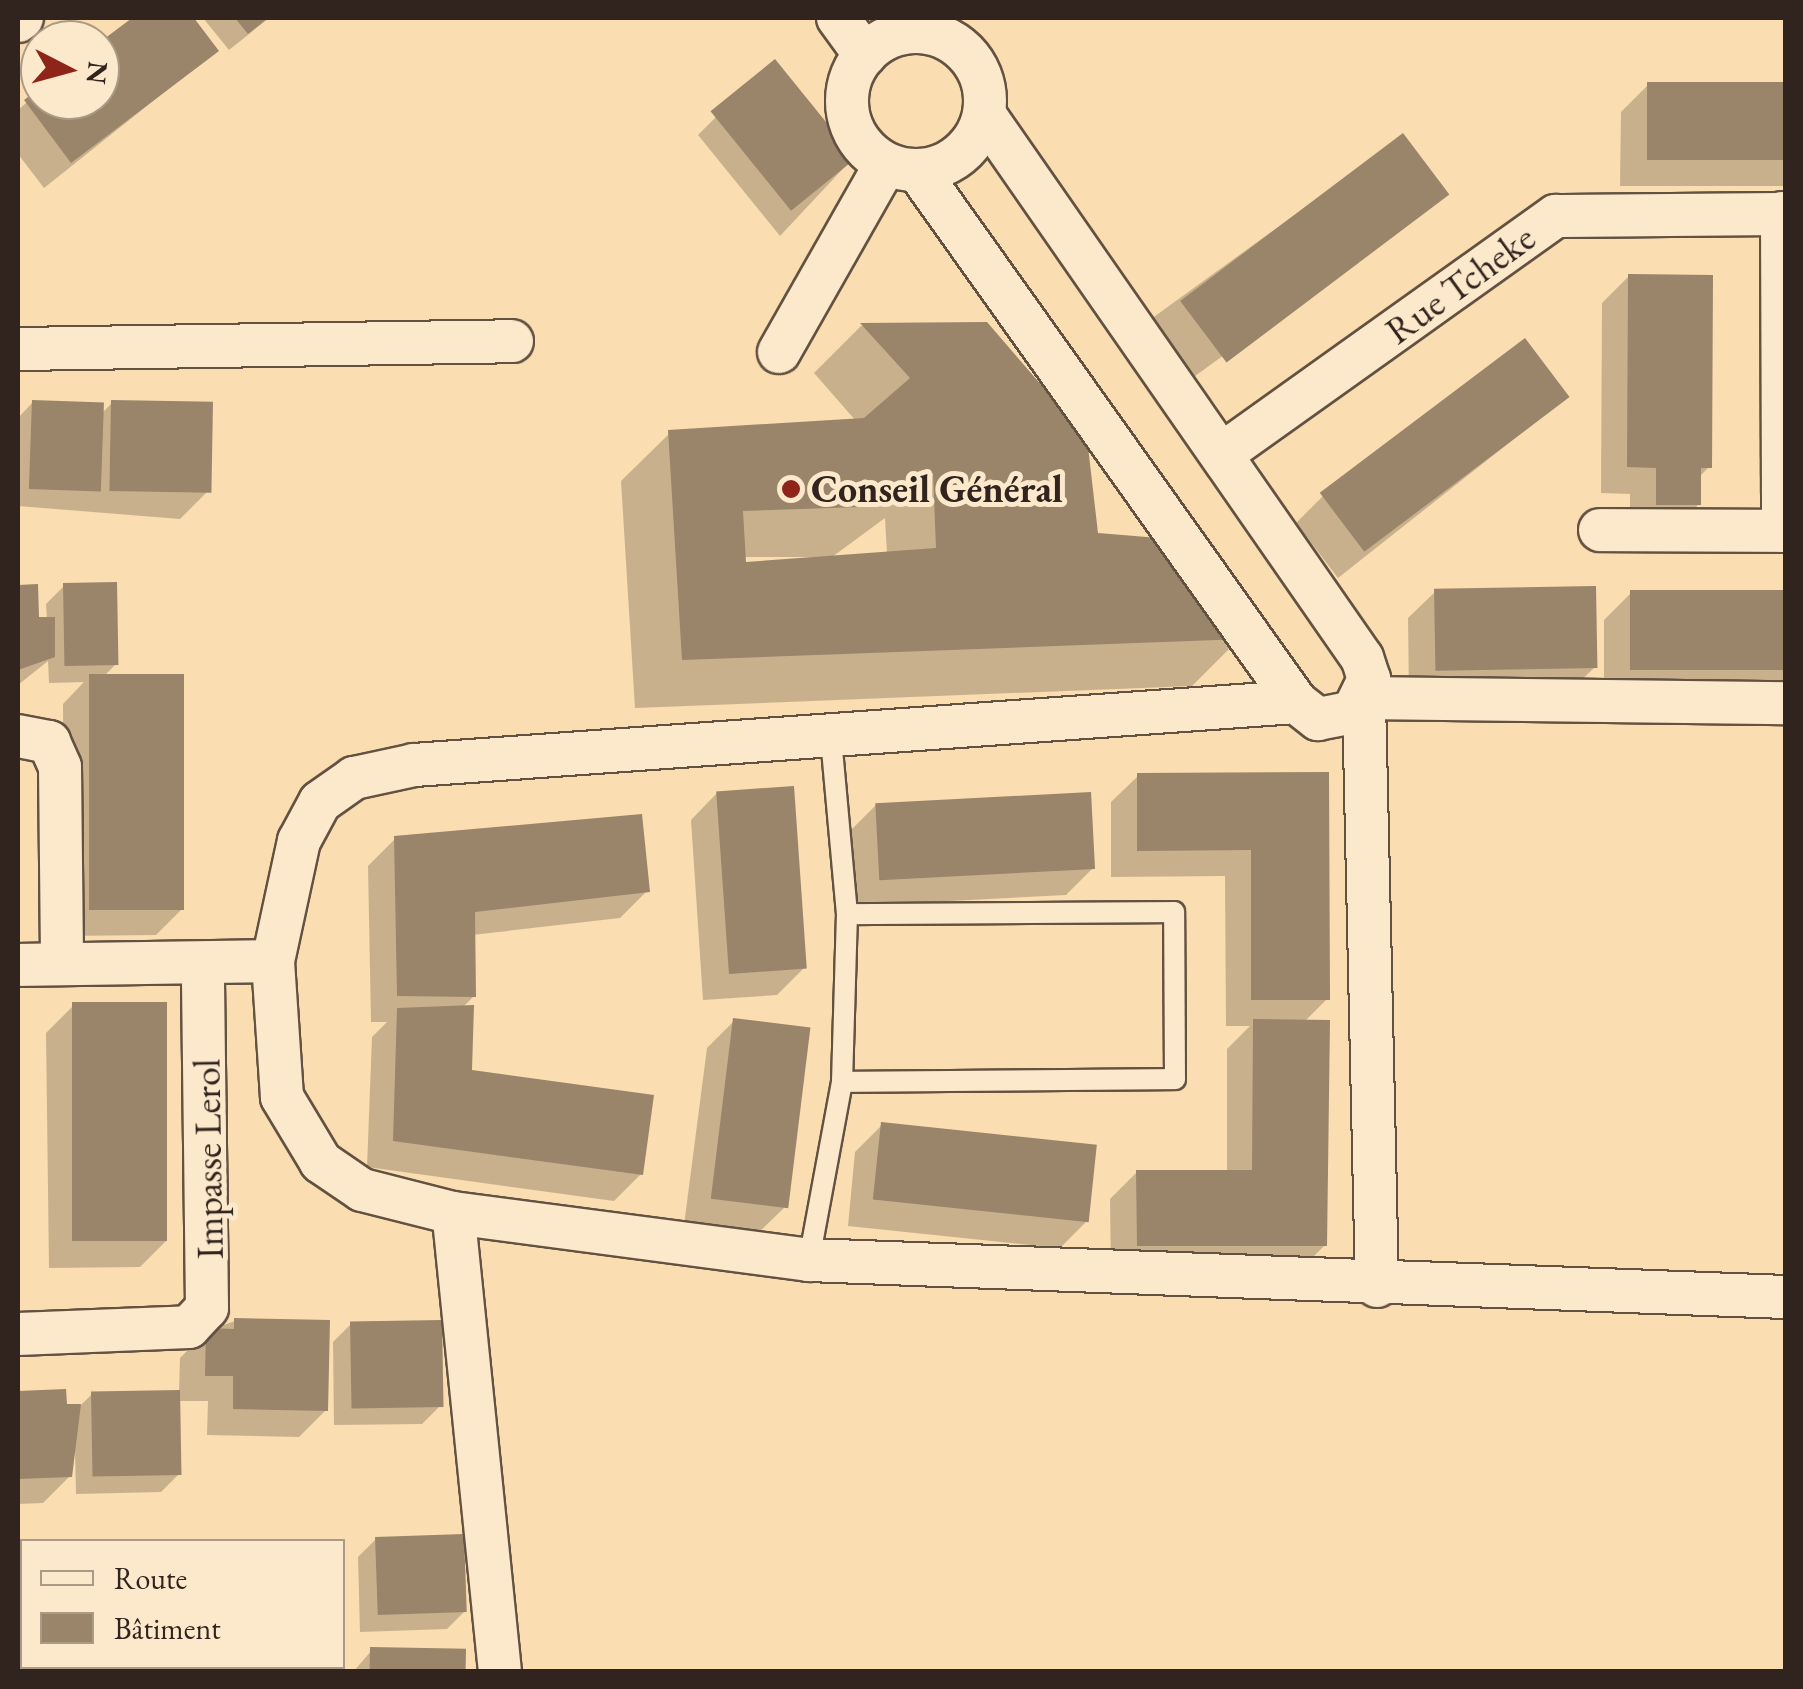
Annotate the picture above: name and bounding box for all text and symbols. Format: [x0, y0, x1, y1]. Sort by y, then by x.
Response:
north arrow [20, 20, 120, 120]
text: N [79, 60, 117, 86]
street label: Rue Tcheke [1376, 215, 1544, 353]
place label: Conseil Général [811, 466, 1063, 512]
marker: Conseil Général [780, 478, 802, 500]
street label: Impasse Lerol [183, 1058, 233, 1260]
legend [20, 1539, 345, 1669]
text: Route [114, 1559, 187, 1598]
text: Bâtiment [114, 1609, 221, 1648]

